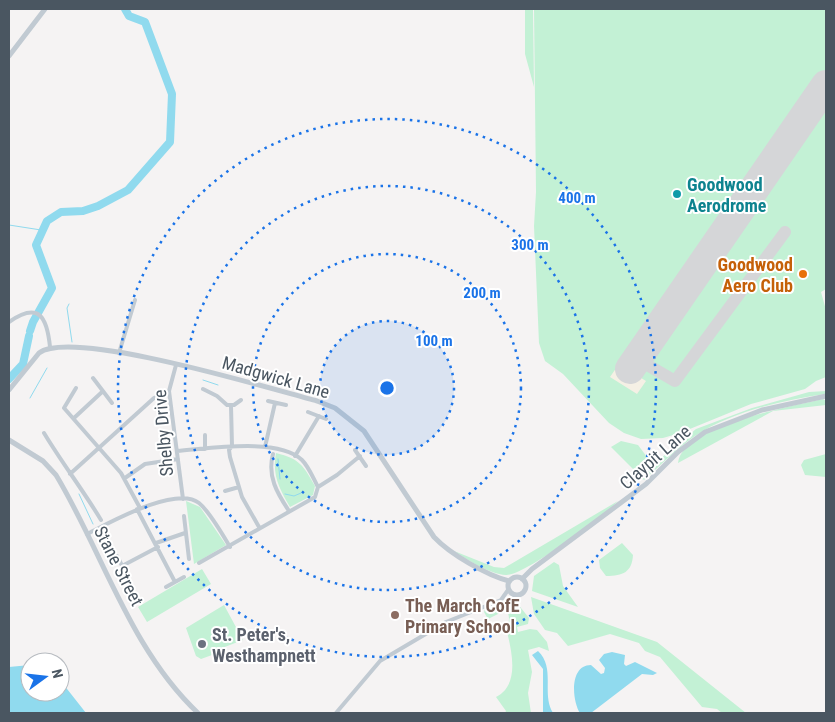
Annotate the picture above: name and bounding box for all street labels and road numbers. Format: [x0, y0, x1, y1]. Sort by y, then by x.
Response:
street label: Madgwick Lane [220, 352, 332, 402]
street label: Shelby Drive [149, 389, 177, 477]
street label: Claypit Lane [615, 420, 695, 494]
street label: Stane Street [90, 523, 148, 609]

